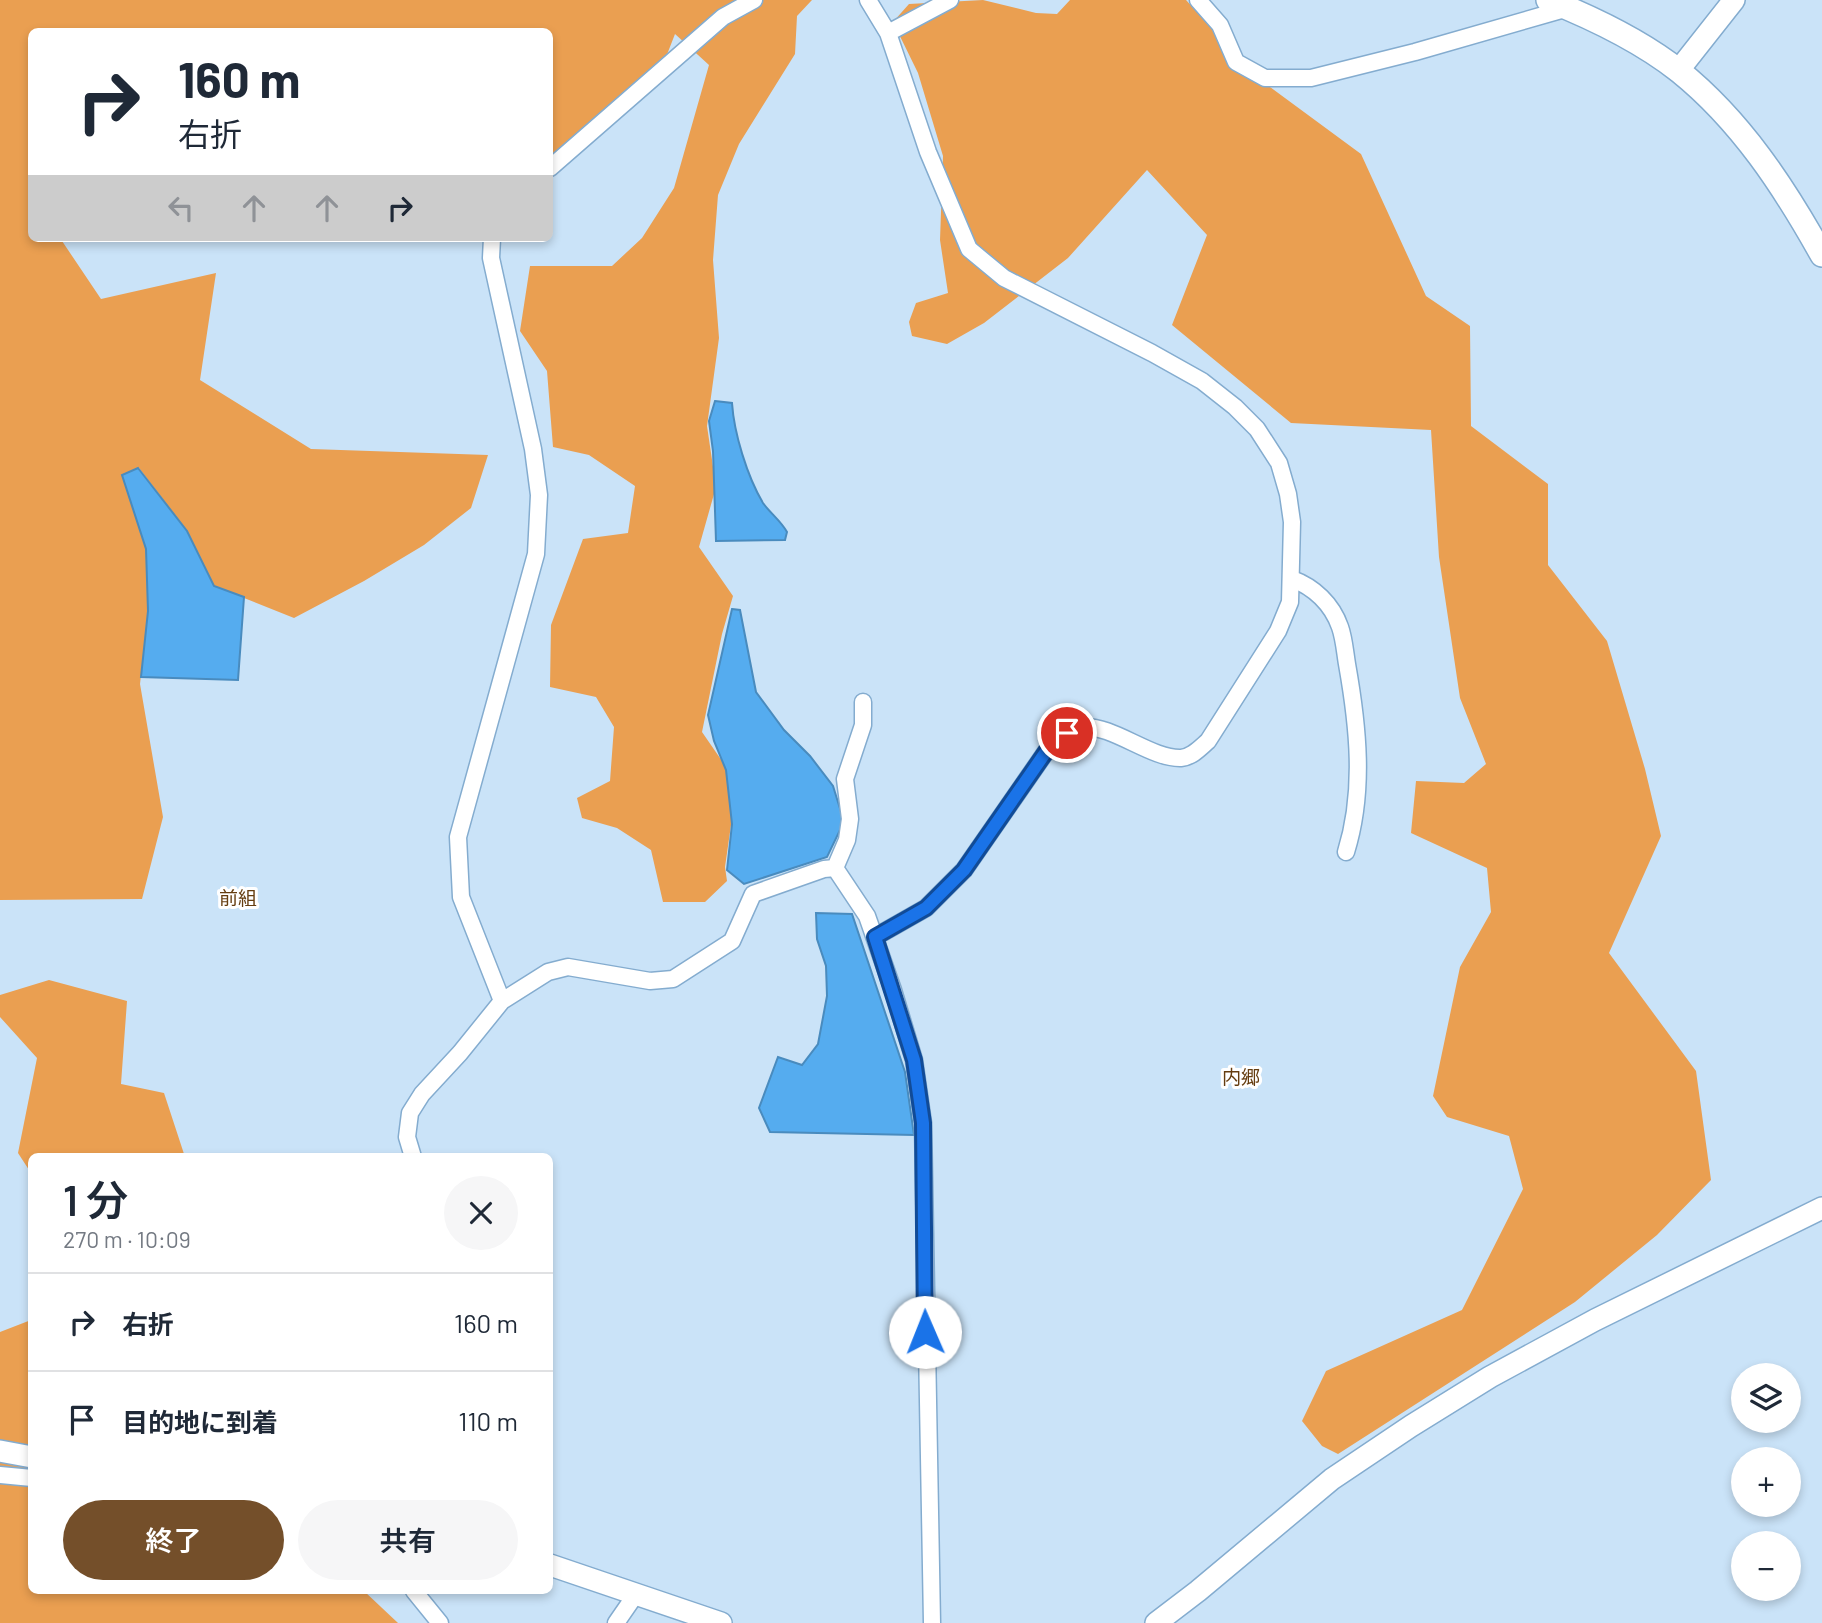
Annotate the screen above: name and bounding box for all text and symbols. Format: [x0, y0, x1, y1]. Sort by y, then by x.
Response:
text: 160 m [178, 49, 300, 108]
icon: right [63, 56, 154, 147]
text: 右折 [178, 114, 242, 152]
icon: left [162, 189, 200, 227]
icon: ahead [235, 189, 273, 227]
icon: ahead [308, 189, 346, 227]
icon: right [381, 189, 419, 227]
pin [1037, 703, 1097, 763]
icon: arrive [1048, 714, 1086, 752]
district label: 前組 [219, 886, 257, 909]
district label: 内郷 [1222, 1065, 1260, 1088]
text: 1 分 [63, 1174, 128, 1224]
button: close [444, 1176, 518, 1250]
text: 270 m · 10:09 [63, 1225, 191, 1253]
position arrow [888, 1295, 962, 1369]
icon: right [63, 1303, 101, 1341]
text: 160 m [454, 1307, 518, 1338]
text: 右折 [122, 1308, 174, 1339]
map controls [1731, 1363, 1801, 1601]
button: layers [1731, 1363, 1801, 1433]
icon: arrive [63, 1401, 101, 1439]
text: 110 m [458, 1405, 518, 1436]
text: 目的地に到着 [122, 1406, 278, 1437]
button: + [1731, 1447, 1801, 1517]
button: 終了 [63, 1500, 284, 1580]
button: 共有 [298, 1500, 518, 1580]
button: − [1731, 1531, 1801, 1601]

